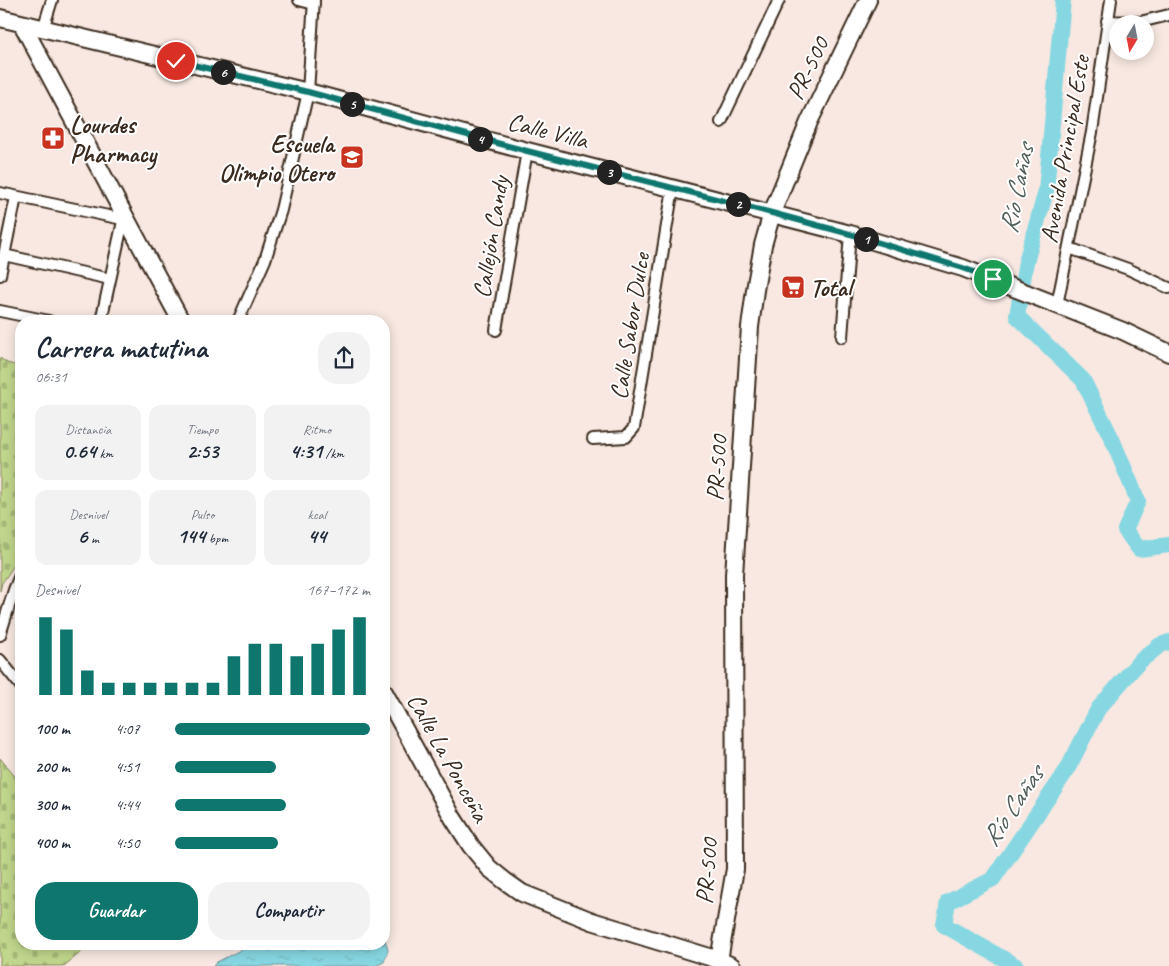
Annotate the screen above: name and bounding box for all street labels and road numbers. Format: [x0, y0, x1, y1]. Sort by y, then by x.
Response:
street label: PR-500 [779, 30, 838, 105]
street label: Avenida Principal Este [1033, 51, 1098, 245]
street label: Calle Villa [504, 106, 593, 157]
street label: Callejón Candy [466, 172, 517, 300]
street label: Calle Sabor Dulce [603, 249, 658, 402]
street label: PR-500 [699, 432, 735, 502]
street label: Calle La Ponceña [400, 687, 498, 829]
street label: PR-500 [688, 835, 726, 905]

